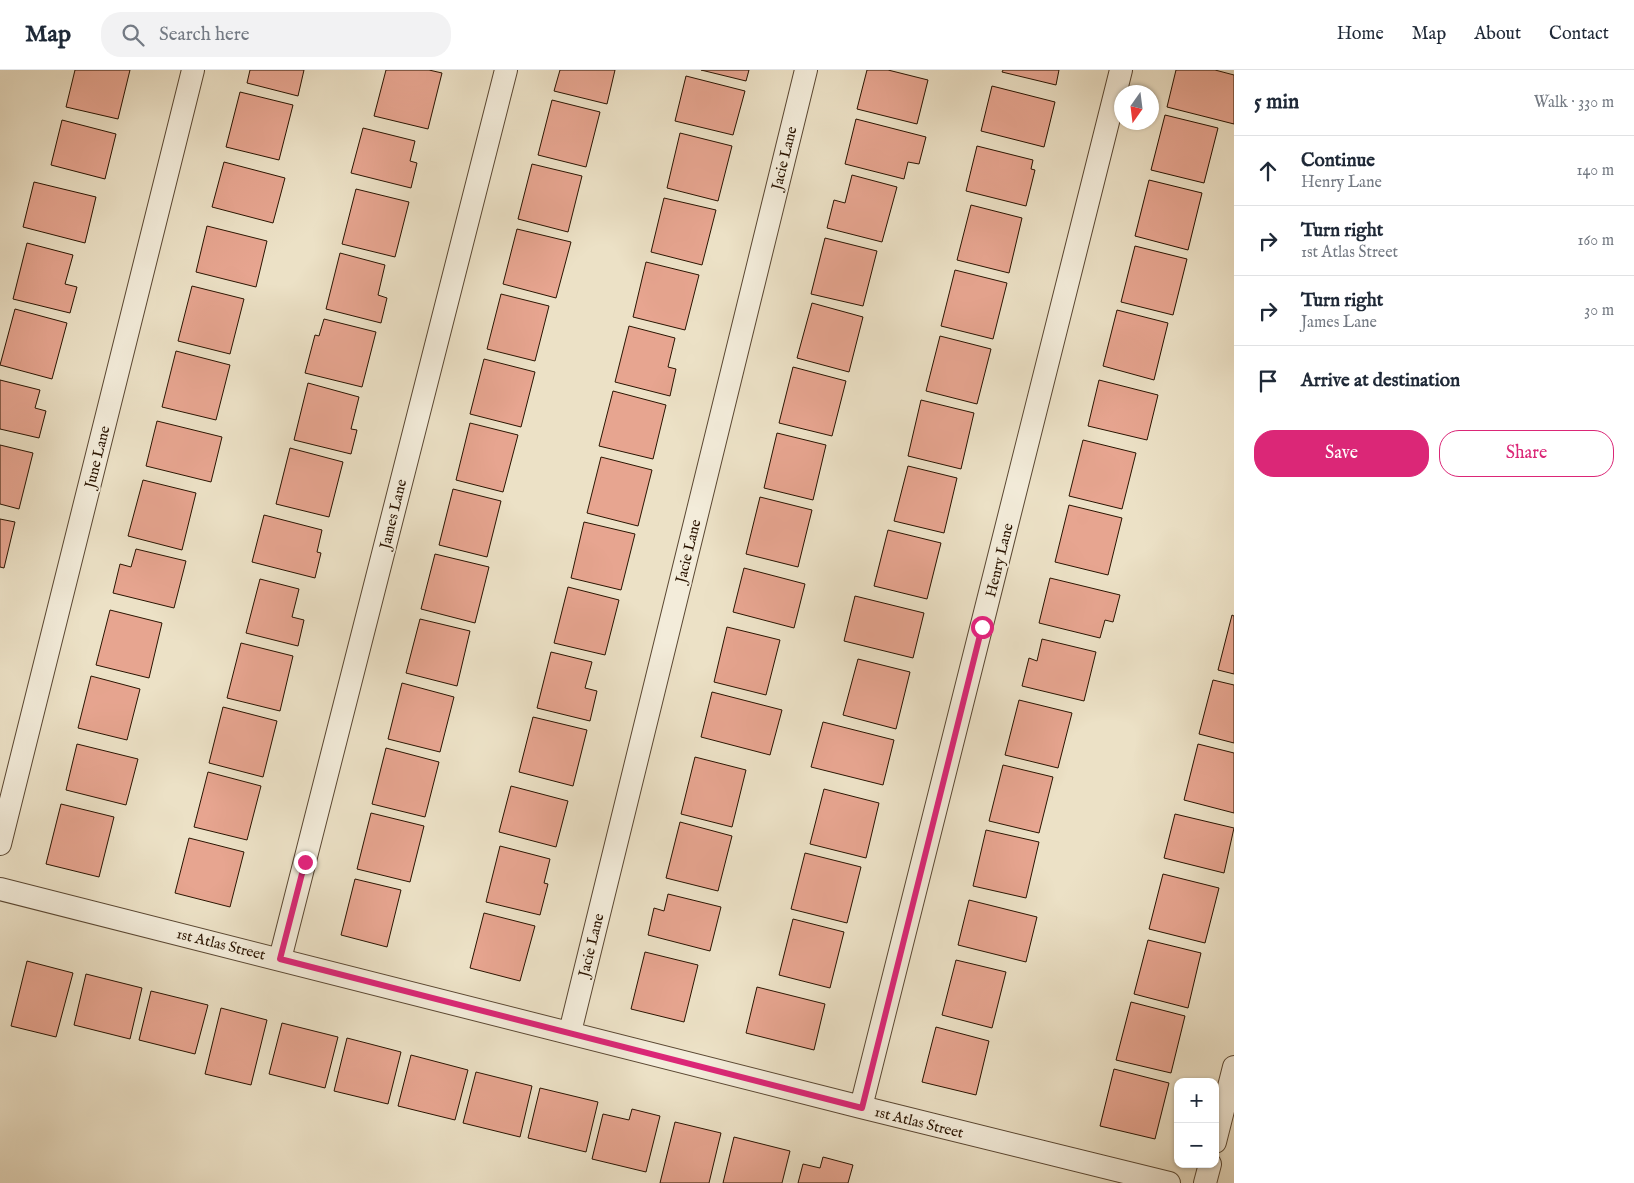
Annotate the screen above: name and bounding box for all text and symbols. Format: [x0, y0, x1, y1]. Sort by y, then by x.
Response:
search box [101, 12, 451, 57]
text: Map [25, 19, 71, 50]
icon: search [119, 21, 147, 49]
text: Search here [159, 23, 250, 47]
text: Home [1337, 23, 1384, 46]
text: Map [1412, 23, 1446, 46]
text: About [1474, 23, 1521, 46]
text: Contact [1549, 23, 1609, 46]
north arrow [1114, 85, 1159, 130]
text: 5 min [1254, 89, 1299, 116]
text: Walk · 330 m [1534, 93, 1614, 113]
street label: Jacie Lane [767, 124, 802, 194]
text: Continue [1301, 149, 1375, 173]
icon: ahead [1254, 157, 1282, 185]
text: 140 m [1576, 161, 1614, 181]
text: Henry Lane [1301, 173, 1382, 193]
text: Turn right [1301, 219, 1383, 243]
icon: right [1254, 227, 1282, 255]
text: 160 m [1578, 231, 1614, 251]
text: 1st Atlas Street [1301, 243, 1398, 263]
text: Turn right [1301, 289, 1383, 313]
icon: right [1254, 297, 1282, 325]
text: 30 m [1584, 301, 1614, 321]
text: James Lane [1301, 313, 1377, 333]
icon: arrive [1254, 367, 1282, 395]
text: Arrive at destination [1301, 369, 1460, 393]
street label: June Lane [80, 424, 114, 492]
button: Save [1254, 430, 1429, 477]
button: Share [1439, 430, 1614, 477]
street label: James Lane [375, 477, 411, 553]
street label: Jacie Lane [671, 517, 706, 587]
street label: Henry Lane [981, 521, 1018, 599]
route start [971, 616, 994, 639]
route end [294, 851, 317, 874]
street label: Jacie Lane [574, 911, 609, 981]
street label: 1st Atlas Street [174, 924, 267, 965]
map controls [1174, 1078, 1219, 1168]
button: + [1174, 1078, 1219, 1123]
street label: 1st Atlas Street [872, 1102, 965, 1143]
button: − [1174, 1123, 1219, 1168]

